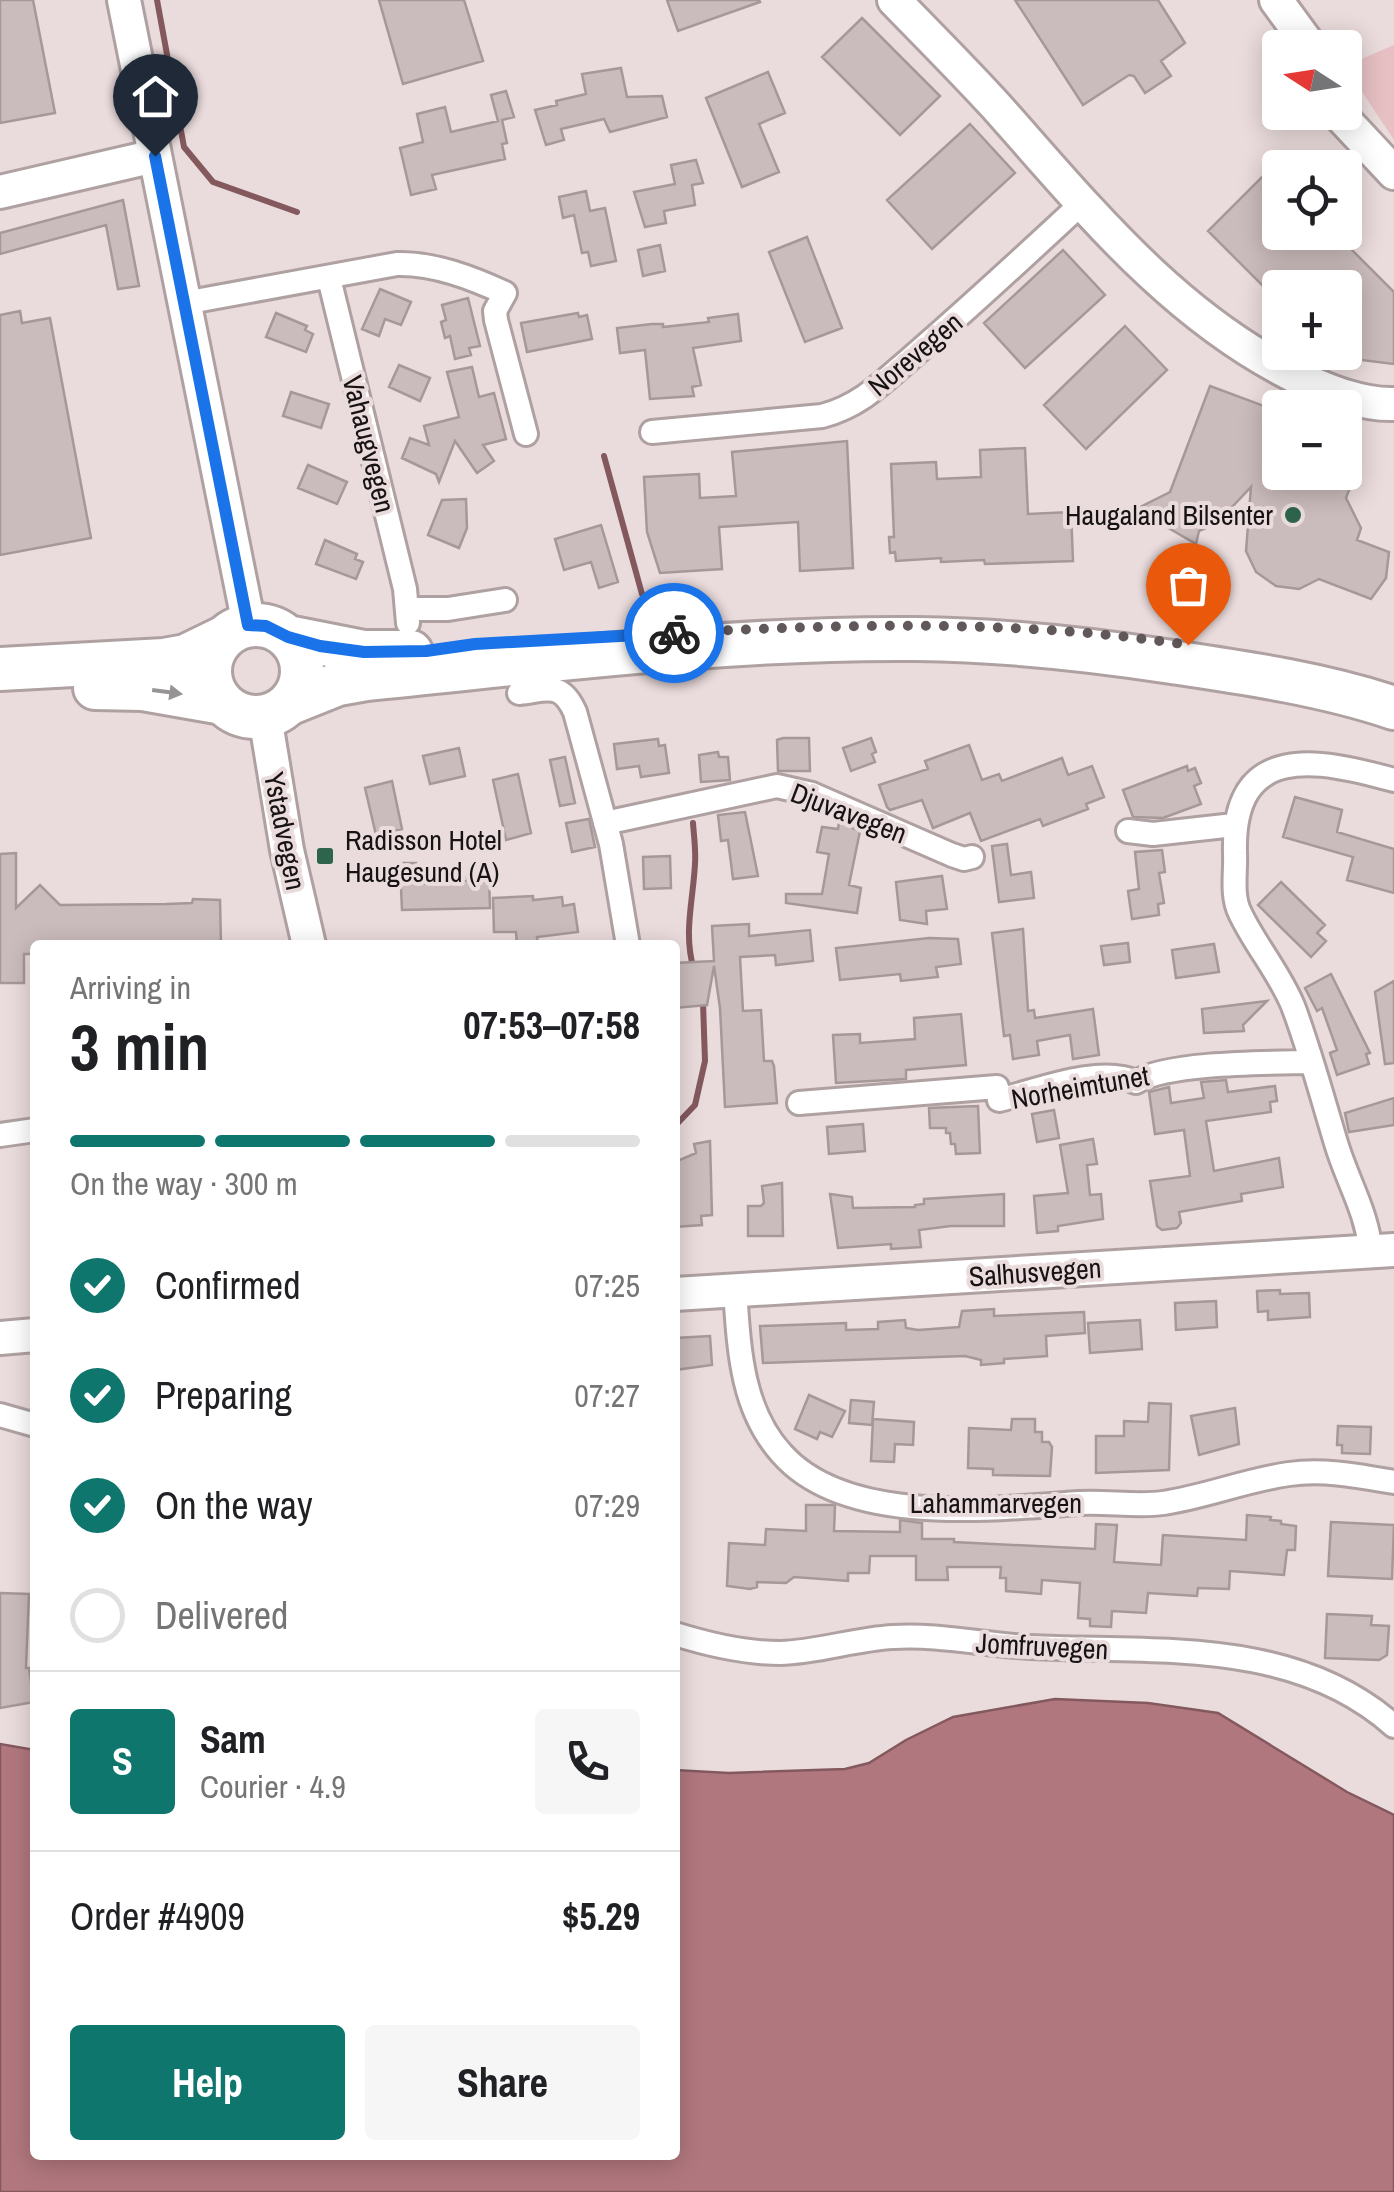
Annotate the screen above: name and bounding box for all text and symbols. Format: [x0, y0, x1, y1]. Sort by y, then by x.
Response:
north arrow [1262, 30, 1362, 130]
map controls [1262, 30, 1362, 490]
pin [113, 54, 198, 157]
icon: home [128, 69, 183, 124]
button: locate [1262, 150, 1362, 250]
button: + [1262, 270, 1362, 370]
street label: Norevegen [860, 303, 970, 405]
street label: Vahaugvegen [334, 371, 404, 517]
button: − [1262, 390, 1362, 490]
place label: Haugaland Bilsenter [1065, 496, 1273, 534]
marker: Haugaland Bilsenter [1282, 504, 1304, 526]
pin [1146, 543, 1231, 646]
icon: bag [1161, 558, 1216, 613]
courier [624, 583, 724, 683]
icon: bike [647, 606, 702, 661]
one-way arrow [152, 685, 183, 701]
street label: Ystadvegen [255, 769, 315, 893]
street label: Djuvavegen [786, 774, 912, 852]
place label: Radisson Hotel Haugesund (A) [345, 821, 502, 891]
marker: Radisson Hotel Haugesund (A) [314, 845, 336, 867]
text: Arriving in [70, 966, 191, 1009]
text: 07:53–07:58 [463, 1000, 640, 1051]
text: 3 min [70, 1003, 209, 1090]
street label: Norheimtunet [1008, 1056, 1152, 1118]
text: On the way · 300 m [70, 1162, 298, 1205]
street label: Salhusvegen [967, 1248, 1103, 1296]
icon: check [70, 1258, 125, 1313]
text: Confirmed [155, 1260, 300, 1311]
text: 07:25 [574, 1264, 640, 1307]
icon: check [70, 1368, 125, 1423]
text: Preparing [155, 1370, 292, 1421]
text: 07:27 [574, 1374, 640, 1417]
icon: check [70, 1478, 125, 1533]
text: On the way [155, 1480, 313, 1531]
text: 07:29 [574, 1484, 640, 1527]
street label: Lahammarvegen [910, 1484, 1082, 1522]
text: Delivered [155, 1590, 288, 1641]
street label: Jomfruvegen [975, 1624, 1109, 1668]
button: phone [535, 1709, 640, 1814]
text: Sam [200, 1714, 266, 1765]
text: S [112, 1736, 133, 1787]
text: Courier · 4.9 [200, 1765, 346, 1808]
text: Order #4909 [70, 1891, 245, 1942]
text: $5.29 [562, 1891, 640, 1942]
button: Help [70, 2025, 345, 2140]
button: Share [365, 2025, 640, 2140]

